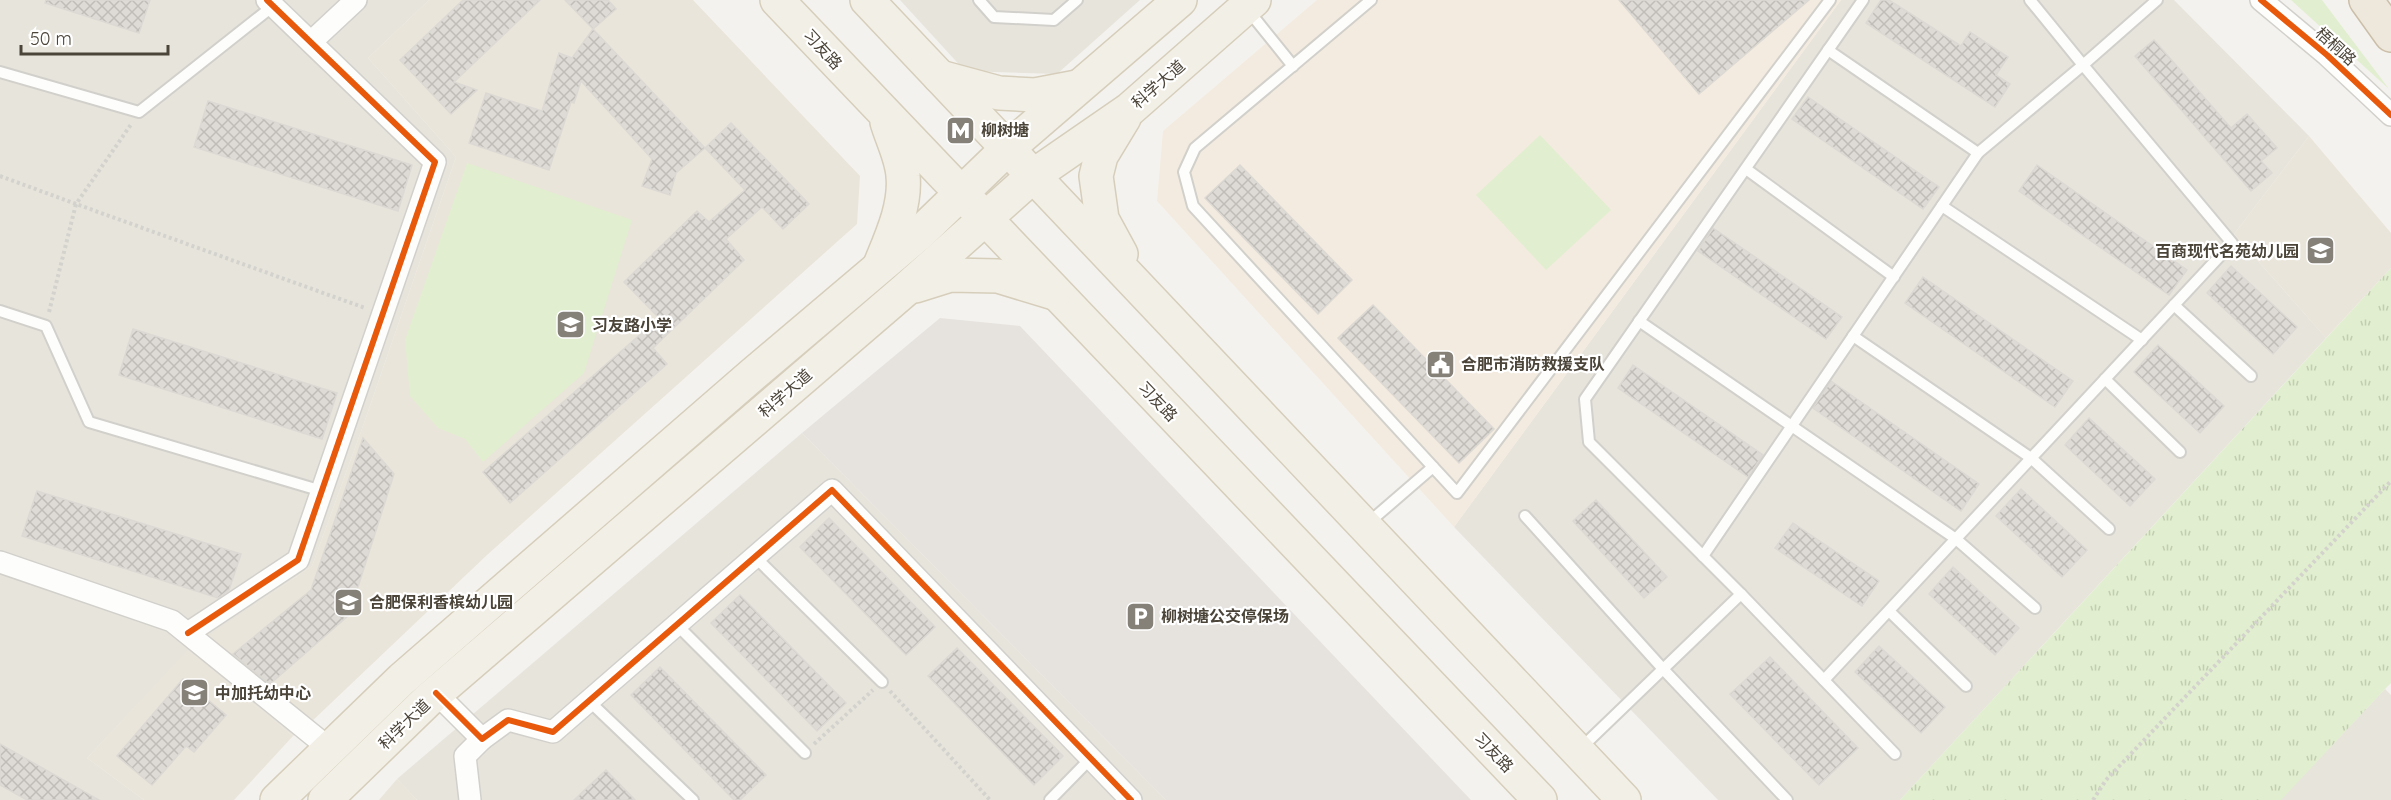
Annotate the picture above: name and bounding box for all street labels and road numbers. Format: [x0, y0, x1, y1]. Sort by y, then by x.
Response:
street label: 梧桐路 [2311, 23, 2361, 69]
street label: 习友路 [799, 25, 847, 73]
street label: 科学大道 [1127, 55, 1189, 113]
street label: 科学大道 [754, 364, 816, 422]
street label: 习友路 [1134, 377, 1182, 425]
street label: 科学大道 [374, 695, 434, 753]
street label: 习友路 [1470, 728, 1518, 776]

